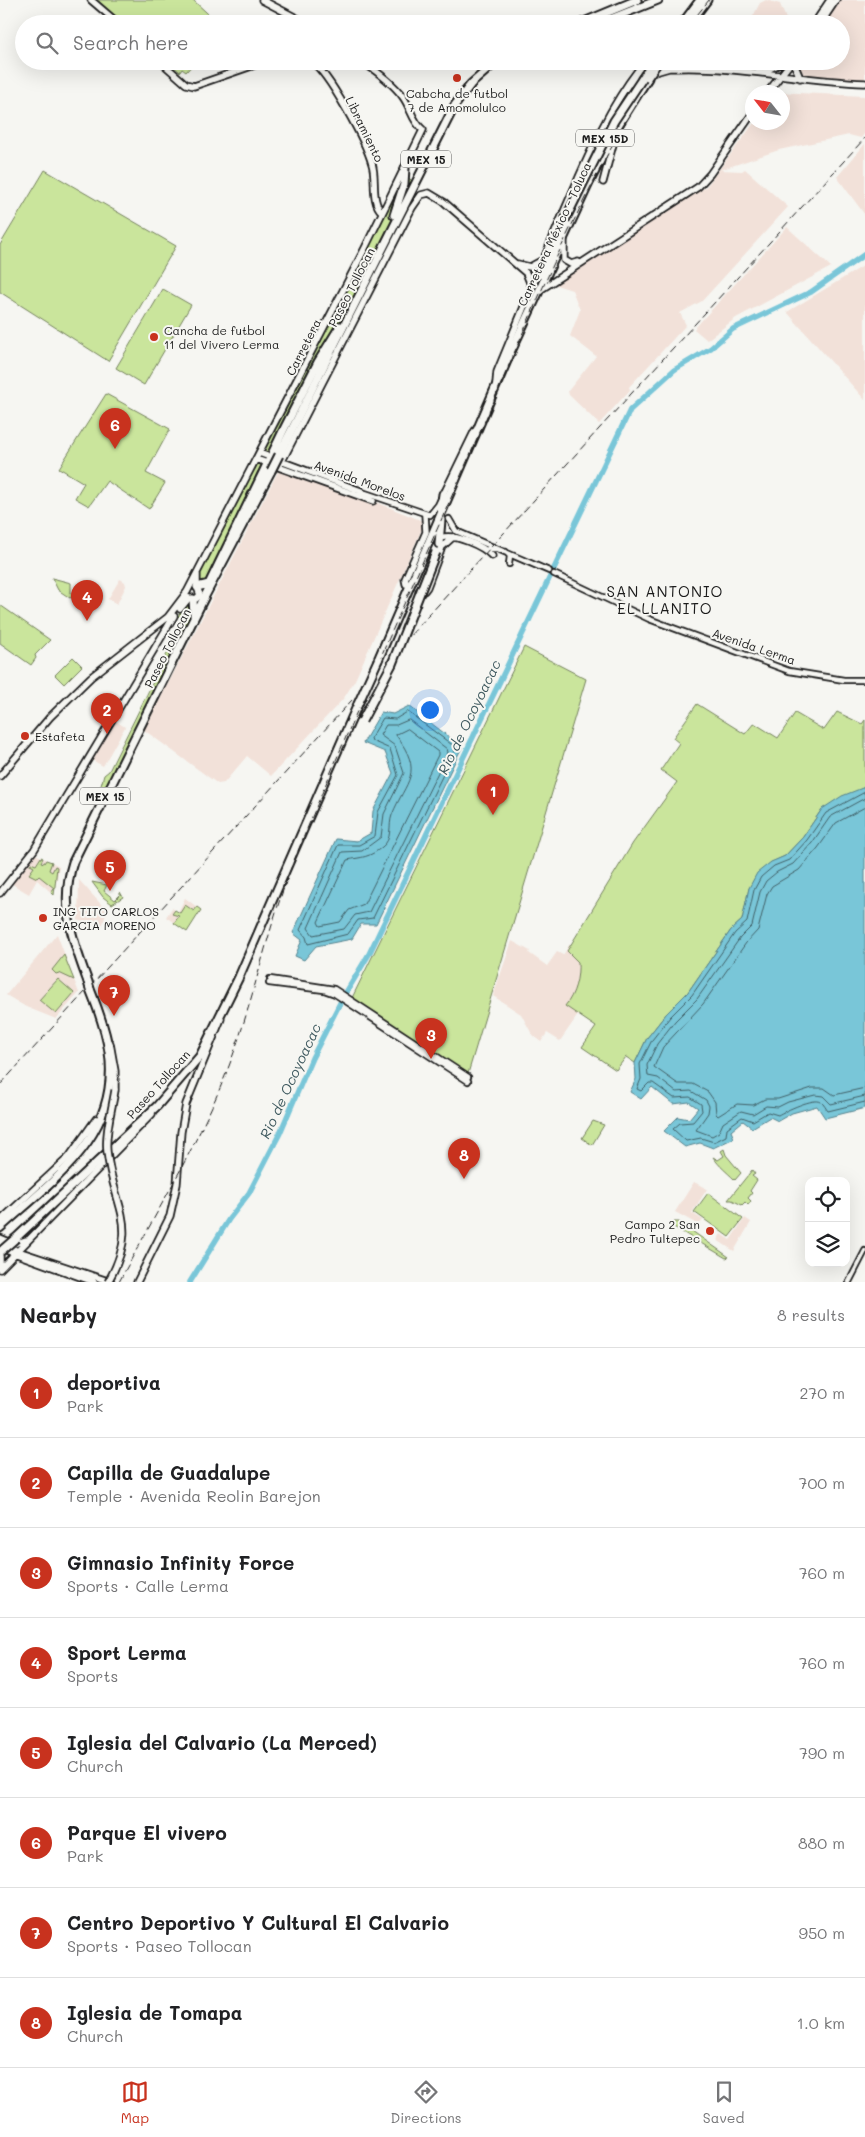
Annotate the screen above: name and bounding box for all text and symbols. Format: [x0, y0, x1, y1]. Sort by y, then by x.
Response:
search box [15, 15, 850, 70]
icon: search [33, 29, 61, 57]
text: Search here [73, 30, 189, 55]
marker: Cabcha de futbol 7 de Amomolulco [451, 72, 463, 84]
place label: Cabcha de futbol 7 de Amomolulco [406, 85, 508, 115]
north arrow [745, 85, 790, 130]
street label: Libramiento [342, 94, 388, 164]
road number: MEX 15D [576, 130, 634, 146]
road number: MEX 15 [401, 150, 451, 168]
street label: Carretera México - Toluca [514, 159, 594, 309]
street label: Paseo Tollocan [324, 245, 378, 329]
street label: Carretera [282, 316, 324, 378]
place label: Cancha de futbol 11 del Vivero Lerma [164, 322, 279, 352]
marker: Cancha de futbol 11 del Vivero Lerma [148, 331, 160, 343]
pin: 6 [99, 408, 131, 449]
street label: Avenida Morelos [312, 456, 408, 504]
pin: 4 [71, 580, 103, 621]
district label: SAN ANTONIO EL LLANITO [607, 581, 723, 618]
street label: Paseo Tollocan [140, 606, 194, 690]
street label: Avenida Lerma [710, 624, 798, 668]
water label: Rio de Ocoyoacac [433, 657, 505, 777]
pin: 2 [91, 693, 123, 734]
your location [417, 697, 443, 723]
place label: Estafeta [35, 728, 85, 744]
marker: Estafeta [19, 730, 31, 742]
pin: 1 [477, 774, 509, 815]
road number: MEX 15 [80, 788, 130, 804]
pin: 5 [94, 850, 126, 891]
place label: ING TITO CARLOS GARCIA MORENO [53, 903, 159, 933]
marker: ING TITO CARLOS GARCIA MORENO [37, 912, 49, 924]
pin: 7 [98, 975, 130, 1016]
pin: 3 [415, 1018, 447, 1059]
water label: Rio de Ocoyoacac [255, 1020, 325, 1142]
street label: Paseo Tollocan [123, 1046, 193, 1122]
pin: 8 [448, 1138, 480, 1179]
map controls [805, 1177, 850, 1267]
button: locate [805, 1177, 850, 1222]
place label: Campo 2 San Pedro Tultepec [610, 1216, 700, 1246]
button: layers [805, 1222, 850, 1267]
marker: Campo 2 San Pedro Tultepec [704, 1225, 716, 1237]
text: Nearby [20, 1301, 97, 1328]
text: 8 results [777, 1304, 845, 1325]
text: deportiva [67, 1370, 161, 1395]
text: 1 [32, 1382, 40, 1403]
text: 270 m [799, 1382, 845, 1403]
text: Park [67, 1395, 103, 1416]
text: Capilla de Guadalupe [67, 1460, 270, 1485]
text: 2 [32, 1472, 40, 1493]
text: 700 m [798, 1472, 845, 1493]
text: Temple · Avenida Reolin Barejon [67, 1485, 321, 1506]
text: Gimnasio Infinity Force [67, 1550, 294, 1575]
text: 3 [31, 1562, 41, 1583]
text: 760 m [799, 1562, 845, 1583]
text: Sports · Calle Lerma [67, 1575, 229, 1596]
text: Sport Lerma [67, 1640, 187, 1665]
text: 4 [31, 1652, 41, 1673]
text: 760 m [799, 1652, 845, 1673]
text: Sports [67, 1665, 118, 1686]
text: Iglesia del Calvario (La Merced) [67, 1730, 377, 1755]
text: 5 [31, 1742, 41, 1763]
text: 790 m [799, 1742, 845, 1763]
text: Church [67, 1755, 123, 1776]
text: Parque El vivero [67, 1820, 227, 1845]
text: 6 [31, 1832, 41, 1853]
text: 880 m [798, 1832, 845, 1853]
text: Park [67, 1845, 103, 1866]
text: Centro Deportivo Y Cultural El Calvario [67, 1910, 449, 1935]
text: 7 [32, 1922, 40, 1943]
text: 950 m [798, 1922, 845, 1943]
text: Sports · Paseo Tollocan [67, 1935, 252, 1956]
text: Iglesia de Tomapa [67, 2000, 242, 2025]
text: 8 [31, 2012, 41, 2033]
text: 1.0 km [797, 2012, 845, 2033]
text: Church [67, 2025, 123, 2046]
tab: Map [121, 2078, 149, 2127]
tab: Directions [390, 2078, 462, 2127]
tab: Saved [703, 2078, 744, 2127]

